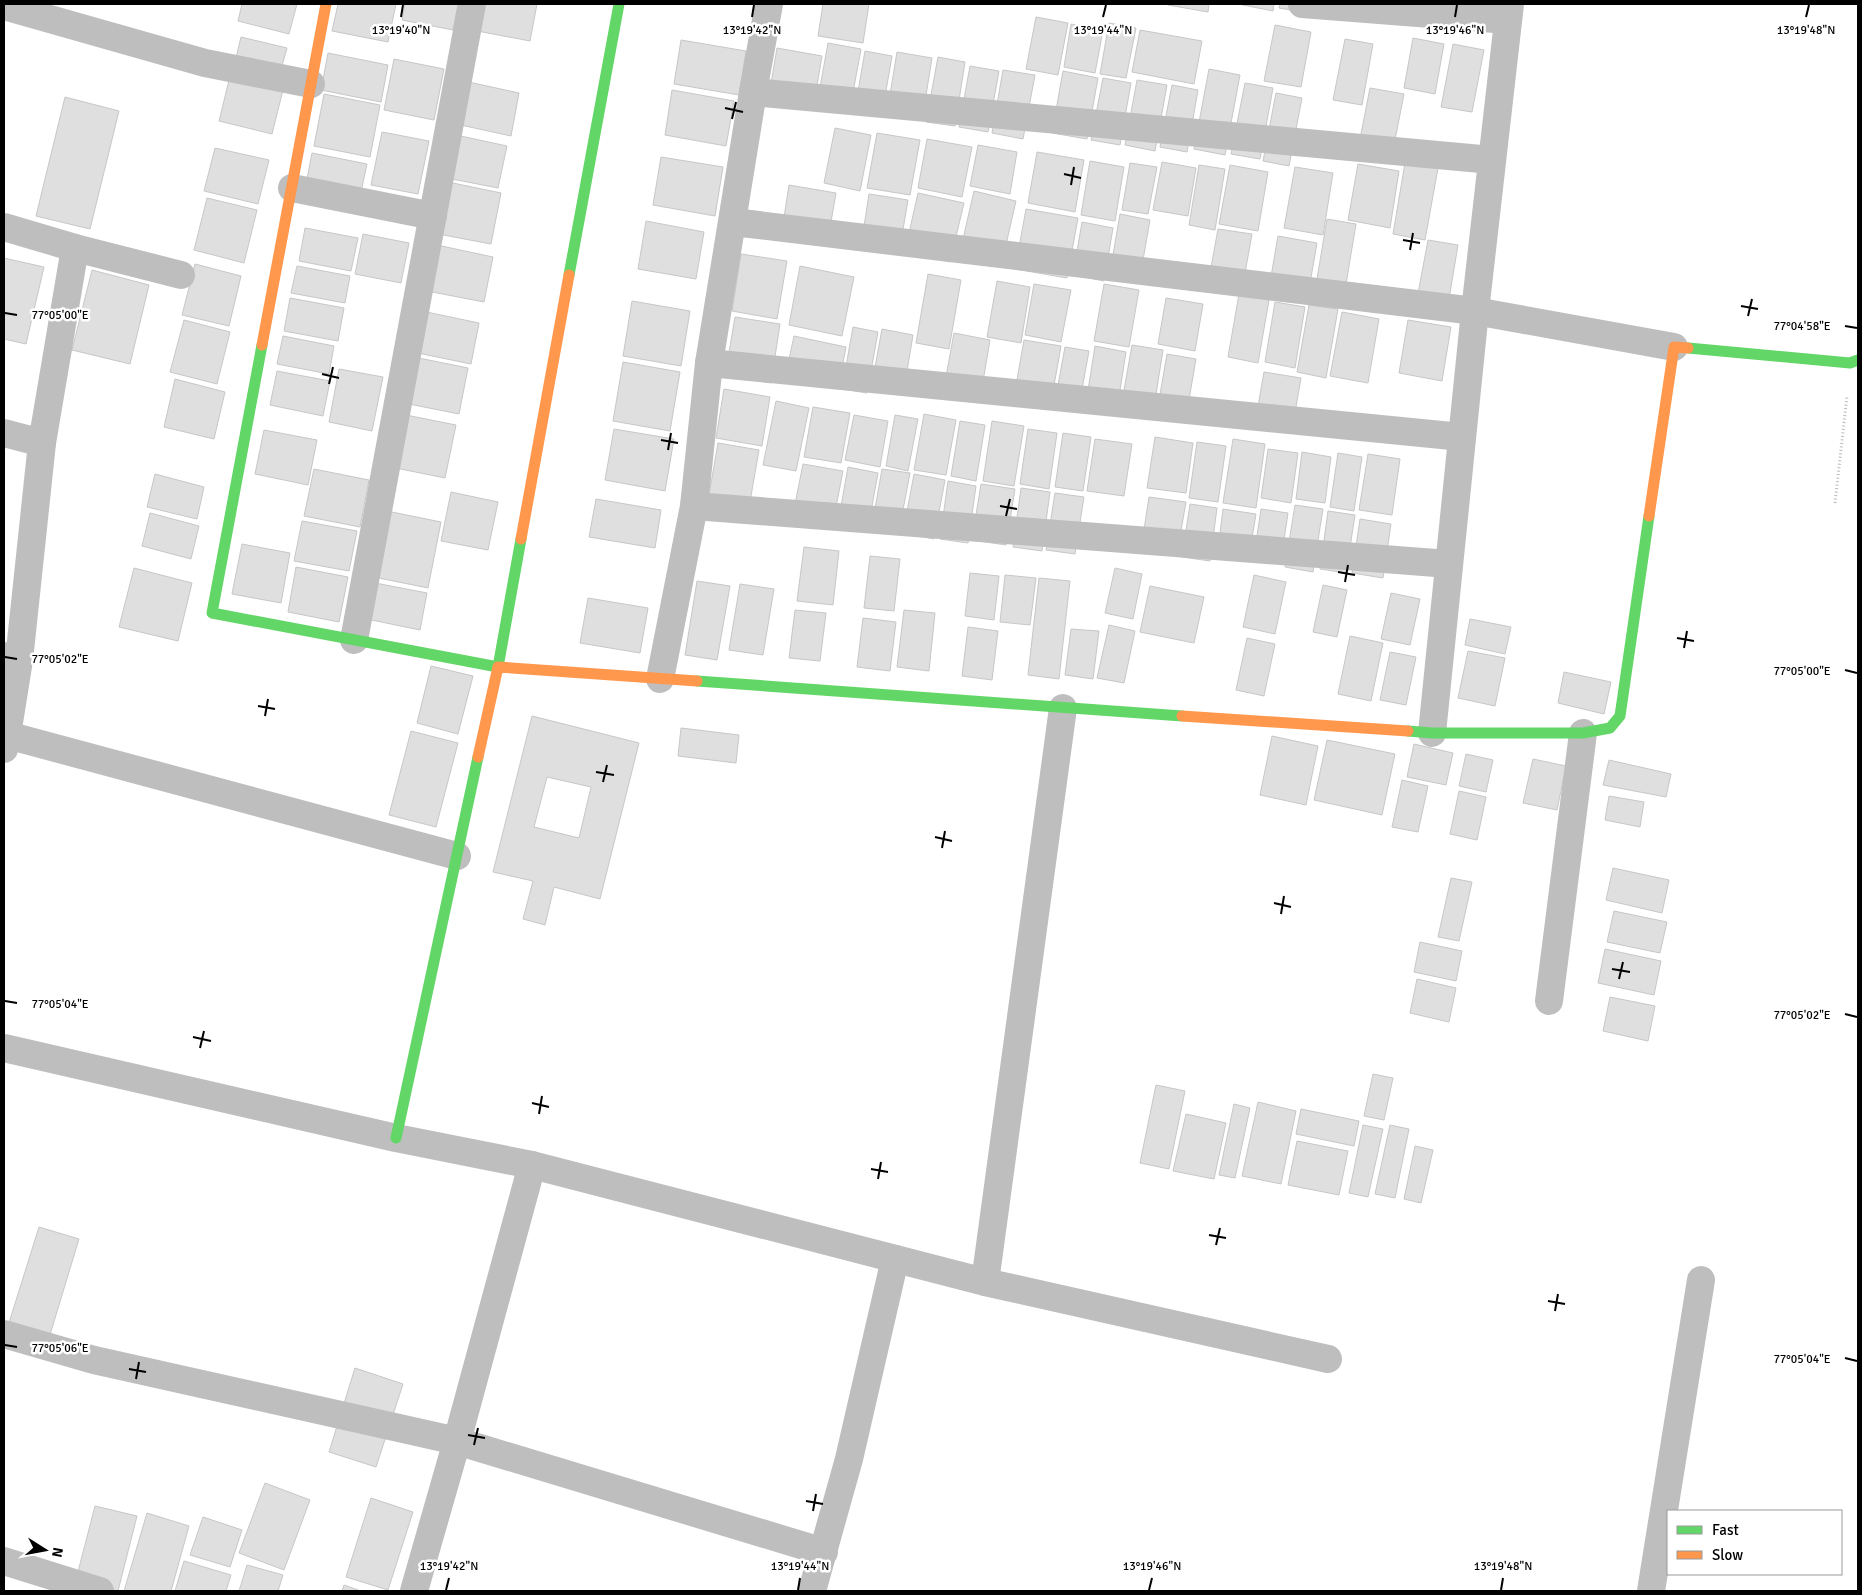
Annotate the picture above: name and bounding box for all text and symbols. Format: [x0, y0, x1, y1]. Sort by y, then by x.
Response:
text: 13°19'40"N [372, 23, 430, 38]
text: 13°19'42"N [723, 23, 781, 38]
text: 13°19'44"N [1074, 23, 1132, 38]
text: 13°19'46"N [1426, 23, 1484, 38]
text: 13°19'48"N [1777, 23, 1835, 38]
text: 77°05'00"E [31, 308, 89, 323]
text: 77°04'58"E [1773, 319, 1831, 334]
text: 77°05'02"E [31, 652, 89, 667]
text: 77°05'00"E [1773, 664, 1831, 679]
text: 77°05'04"E [31, 997, 89, 1012]
text: 77°05'02"E [1773, 1008, 1831, 1023]
text: 77°05'06"E [31, 1341, 89, 1356]
text: 77°05'04"E [1773, 1352, 1831, 1367]
legend [1667, 1510, 1842, 1575]
text: Fast [1712, 1521, 1739, 1539]
north arrow [20, 1525, 70, 1575]
text: N [48, 1546, 67, 1559]
text: Slow [1712, 1546, 1743, 1564]
text: 13°19'42"N [420, 1559, 478, 1574]
text: 13°19'44"N [771, 1559, 829, 1574]
text: 13°19'46"N [1123, 1559, 1181, 1574]
text: 13°19'48"N [1474, 1559, 1532, 1574]

